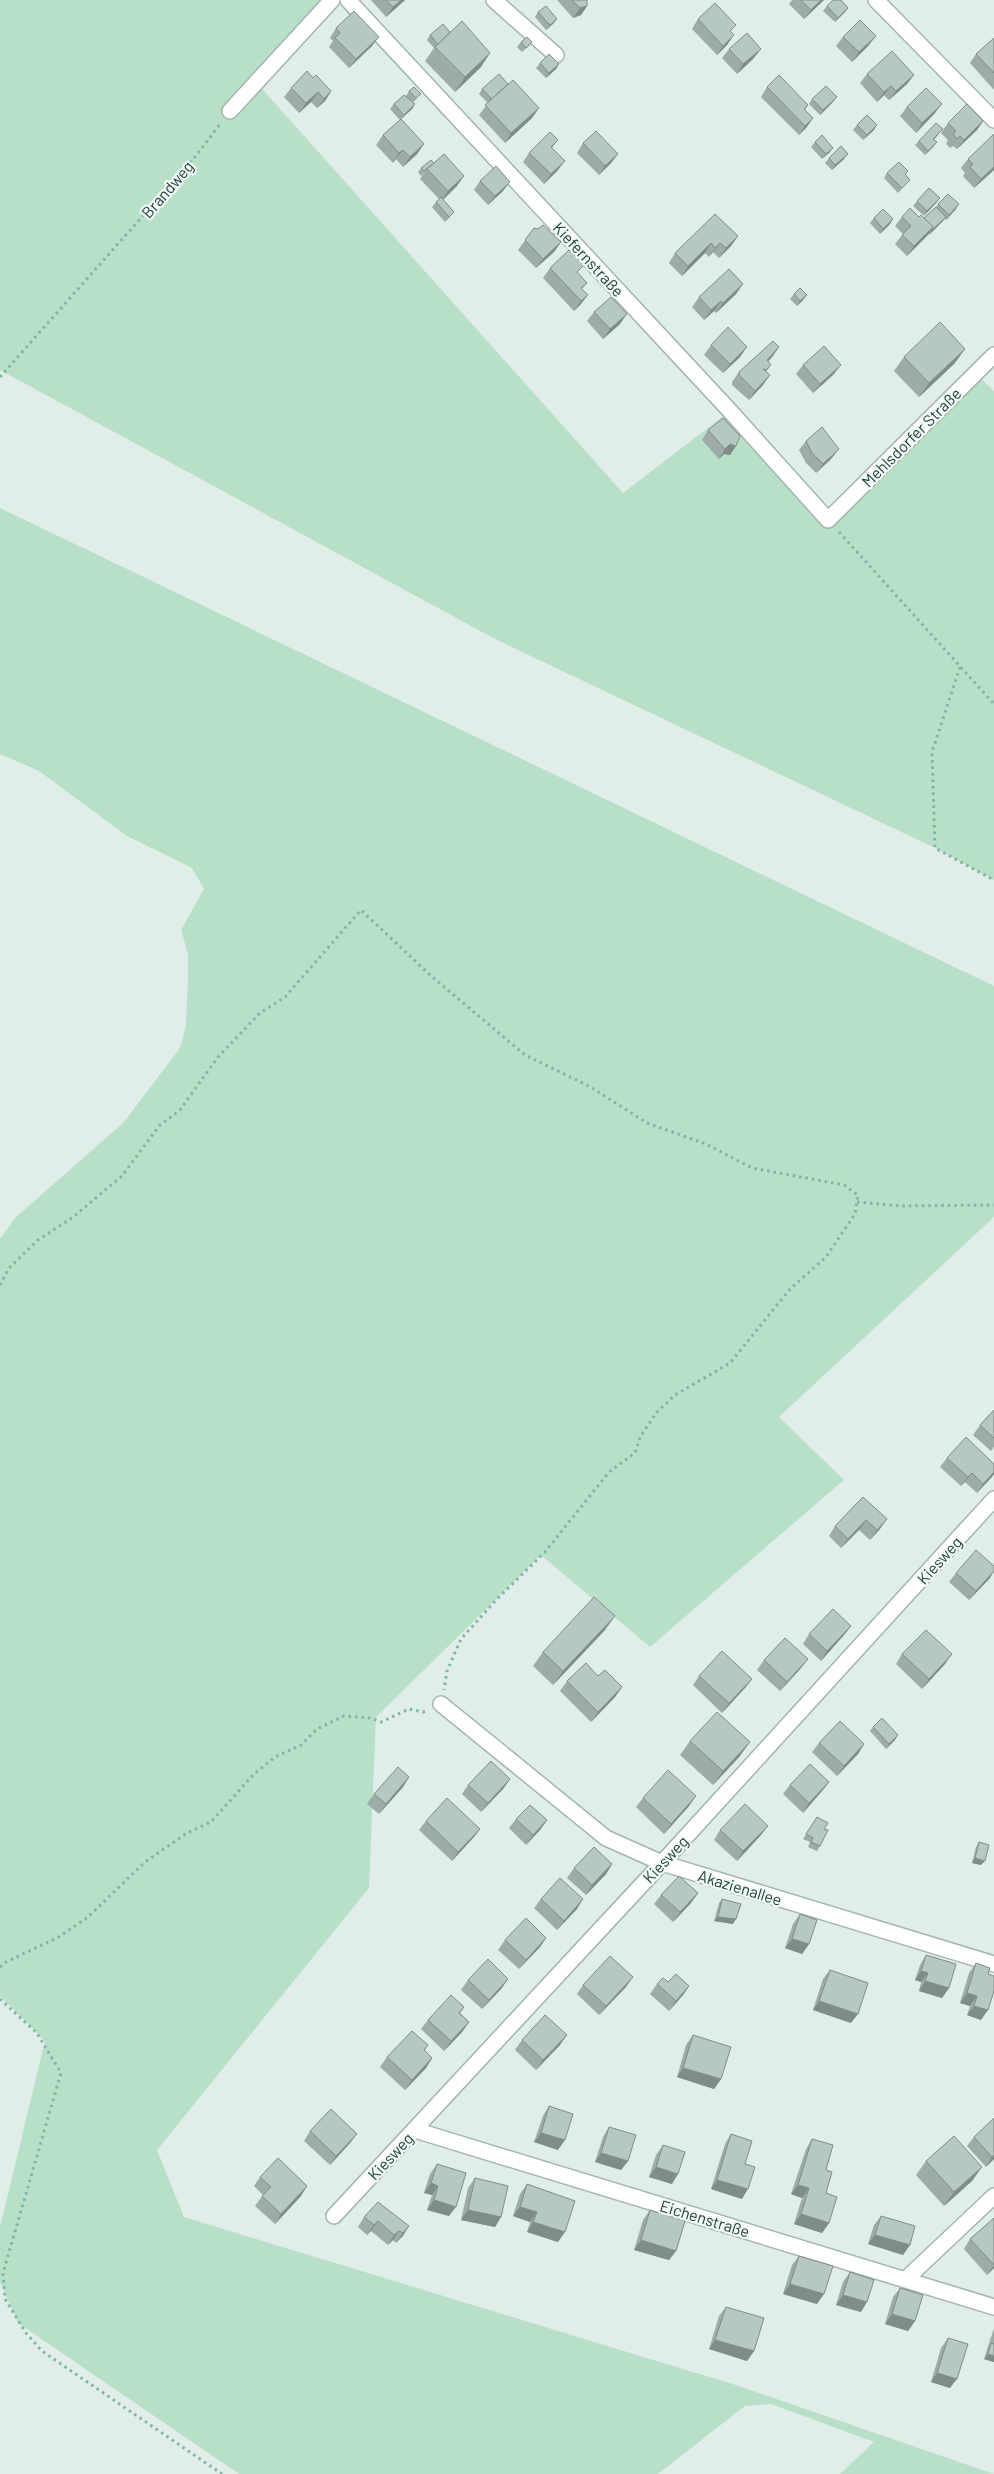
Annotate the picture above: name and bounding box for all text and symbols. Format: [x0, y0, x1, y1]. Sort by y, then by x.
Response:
street label: Brandweg [137, 157, 197, 221]
street label: Kiefernstraße [550, 218, 628, 300]
street label: Mehlsdorfer Straße [857, 383, 965, 491]
street label: Kiesweg [913, 1532, 965, 1588]
street label: Kiesweg [638, 1831, 692, 1887]
street label: Akazienallee [696, 1865, 784, 1909]
street label: Kiesweg [363, 2128, 417, 2184]
street label: Eichenstraße [658, 2195, 752, 2241]

